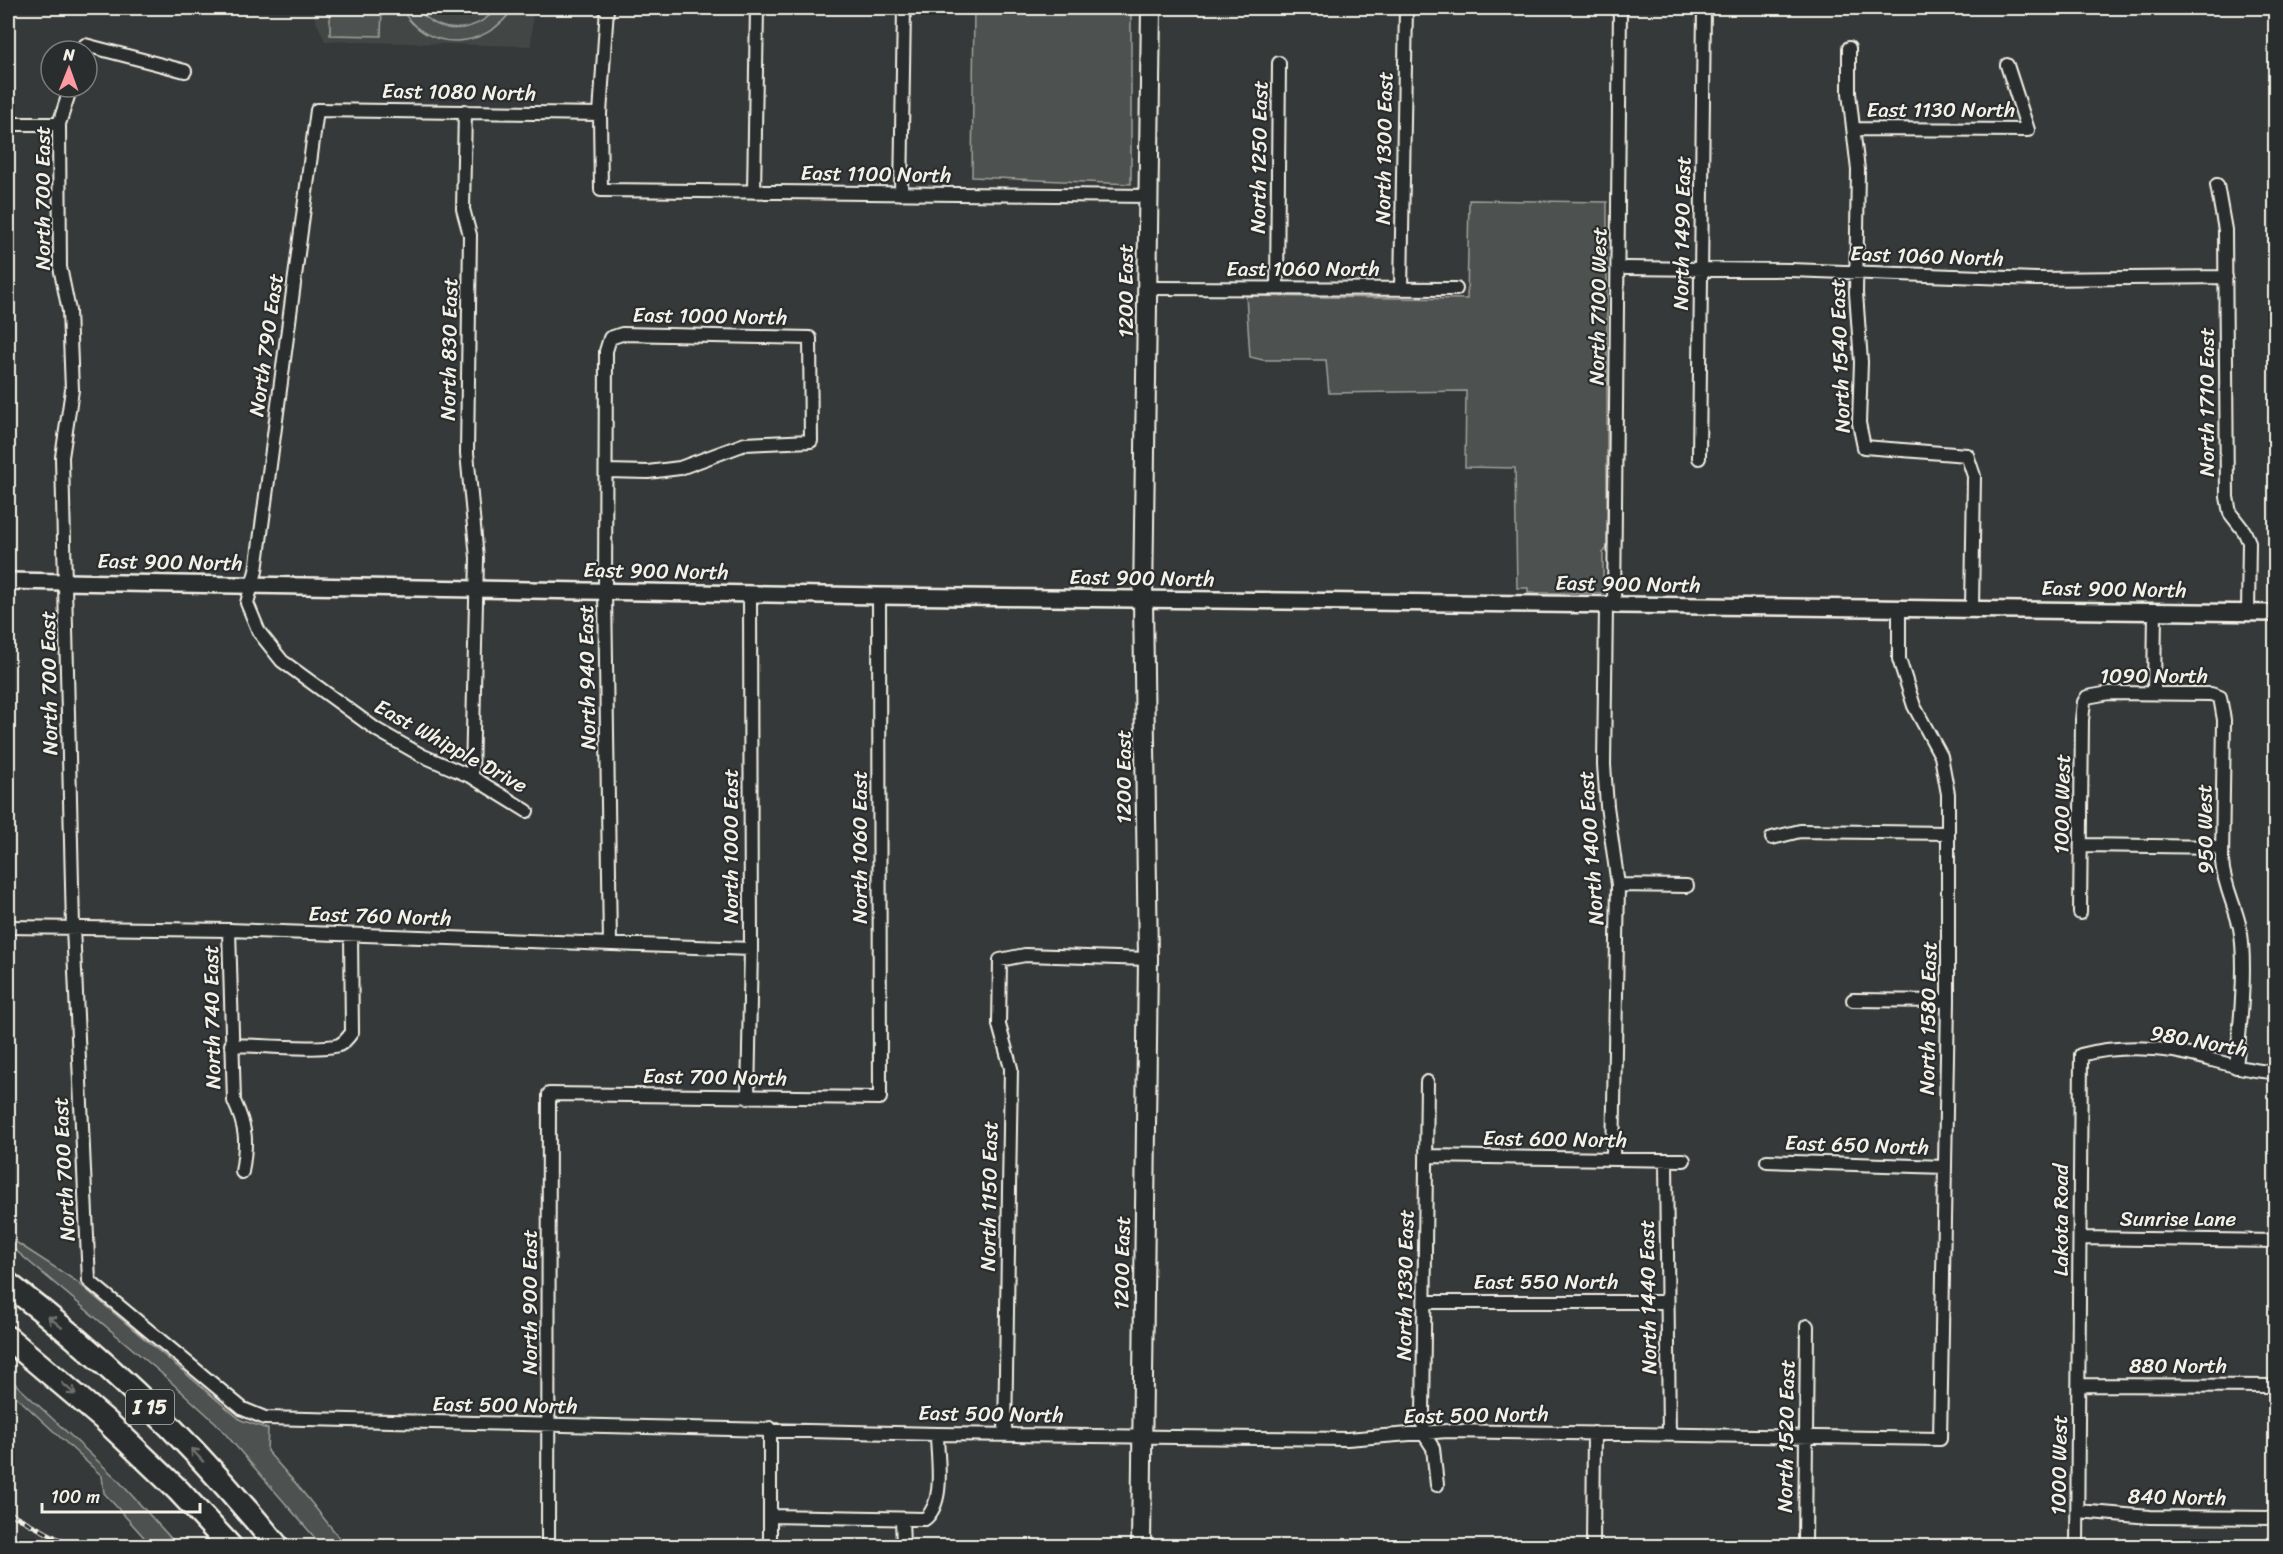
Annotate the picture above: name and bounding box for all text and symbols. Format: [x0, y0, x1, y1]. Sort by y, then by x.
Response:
north arrow [39, 39, 99, 99]
text: N [62, 40, 76, 69]
street label: North 1300 East [1364, 71, 1404, 225]
street label: East 1080 North [382, 72, 536, 112]
street label: North 1250 East [1239, 80, 1279, 234]
street label: East 1130 North [1867, 91, 2015, 129]
street label: North 700 East [24, 126, 62, 270]
street label: East 1100 North [800, 154, 952, 194]
street label: North 1490 East [1662, 156, 1702, 310]
street label: North 7100 West [1578, 227, 1618, 385]
street label: East 1060 North [1850, 234, 2004, 278]
street label: 1200 East [1107, 244, 1145, 338]
street label: East 1060 North [1226, 250, 1380, 288]
street label: North 790 East [237, 271, 295, 419]
street label: North 830 East [429, 277, 469, 421]
street label: North 1540 East [1818, 278, 1862, 434]
street label: East 1000 North [632, 296, 788, 336]
street label: North 1710 East [2188, 327, 2226, 477]
street label: East 900 North [97, 542, 243, 582]
street label: East 900 North [583, 551, 729, 591]
street label: East 900 North [1069, 558, 1215, 598]
street label: East 900 North [1555, 564, 1701, 604]
street label: East 900 North [2041, 569, 2187, 609]
street label: North 940 East [567, 604, 607, 750]
street label: North 700 East [29, 610, 69, 756]
street label: 1090 North [2100, 657, 2208, 695]
street label: East Whipple Drive [367, 688, 535, 804]
street label: 1200 East [1105, 730, 1143, 824]
street label: 1000 West [2042, 754, 2082, 854]
street label: North 1000 East [712, 769, 750, 923]
street label: North 1060 East [841, 770, 879, 924]
street label: North 1400 East [1567, 770, 1615, 926]
street label: 950 West [2185, 784, 2225, 874]
street label: East 760 North [308, 895, 452, 937]
street label: North 1580 East [1908, 941, 1948, 1095]
street label: North 740 East [192, 944, 232, 1090]
street label: 980 North [2147, 1014, 2251, 1068]
street label: East 700 North [642, 1057, 788, 1097]
street label: North 700 East [41, 1096, 87, 1242]
street label: East 600 North [1482, 1119, 1628, 1159]
street label: North 1150 East [969, 1121, 1009, 1271]
street label: East 650 North [1784, 1123, 1930, 1167]
street label: Lakota Road [2042, 1162, 2080, 1276]
street label: Sunrise Lane [2120, 1200, 2237, 1238]
street label: North 1330 East [1385, 1209, 1425, 1361]
street label: 1200 East [1102, 1216, 1142, 1310]
street label: North 1440 East [1628, 1219, 1668, 1375]
street label: North 900 East [511, 1229, 549, 1375]
street label: East 550 North [1474, 1263, 1618, 1301]
one-way arrow [47, 1315, 63, 1328]
street label: 880 North [2129, 1347, 2227, 1385]
street label: North 1520 East [1766, 1359, 1806, 1513]
one-way arrow [61, 1382, 76, 1396]
street label: East 500 North [432, 1385, 578, 1425]
road number: I 15 [126, 1390, 174, 1424]
street label: East 500 North [918, 1394, 1064, 1434]
street label: East 500 North [1403, 1395, 1549, 1435]
street label: 1000 West [2039, 1415, 2079, 1515]
one-way arrow [190, 1448, 204, 1463]
scale bar [42, 1476, 200, 1514]
street label: 840 North [2127, 1477, 2227, 1517]
text: 100 m [51, 1481, 100, 1513]

